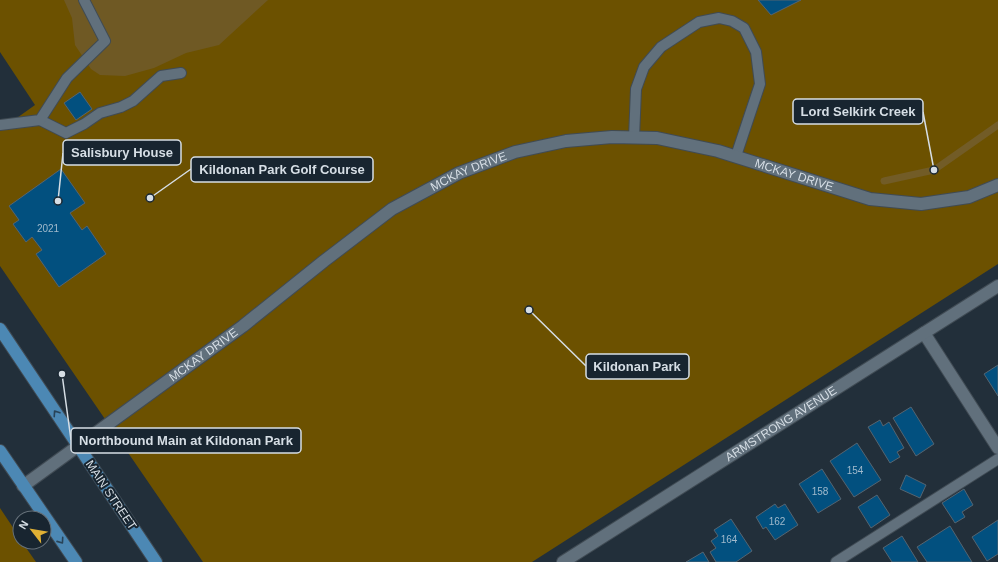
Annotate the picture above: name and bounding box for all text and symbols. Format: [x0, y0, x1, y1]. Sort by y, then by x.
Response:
callout: Lord Selkirk Creek [793, 99, 923, 124]
text: Lord Selkirk Creek [801, 104, 916, 119]
callout: Salisbury House [63, 140, 181, 165]
text: Salisbury House [71, 145, 173, 160]
street label: MCKAY DRIVE [428, 149, 509, 194]
street label: MCKAY DRIVE [753, 156, 835, 194]
callout: Kildonan Park Golf Course [191, 157, 373, 182]
text: Kildonan Park Golf Course [199, 162, 365, 177]
house number: 2021 [37, 223, 60, 234]
street label: MCKAY DRIVE [166, 325, 240, 385]
callout: Kildonan Park [586, 354, 689, 379]
text: Kildonan Park [593, 359, 681, 374]
street label: ARMSTRONG AVENUE [723, 383, 839, 464]
one-way arrow [53, 410, 61, 417]
callout: Northbound Main at Kildonan Park [71, 428, 301, 453]
text: Northbound Main at Kildonan Park [79, 433, 294, 448]
street label: MAIN STREET [83, 458, 140, 533]
house number: 154 [847, 465, 864, 476]
house number: 158 [812, 486, 829, 497]
north arrow [12, 510, 52, 550]
house number: 162 [769, 516, 786, 527]
text: N [16, 518, 31, 531]
house number: 164 [721, 534, 738, 545]
one-way arrow [56, 537, 64, 544]

